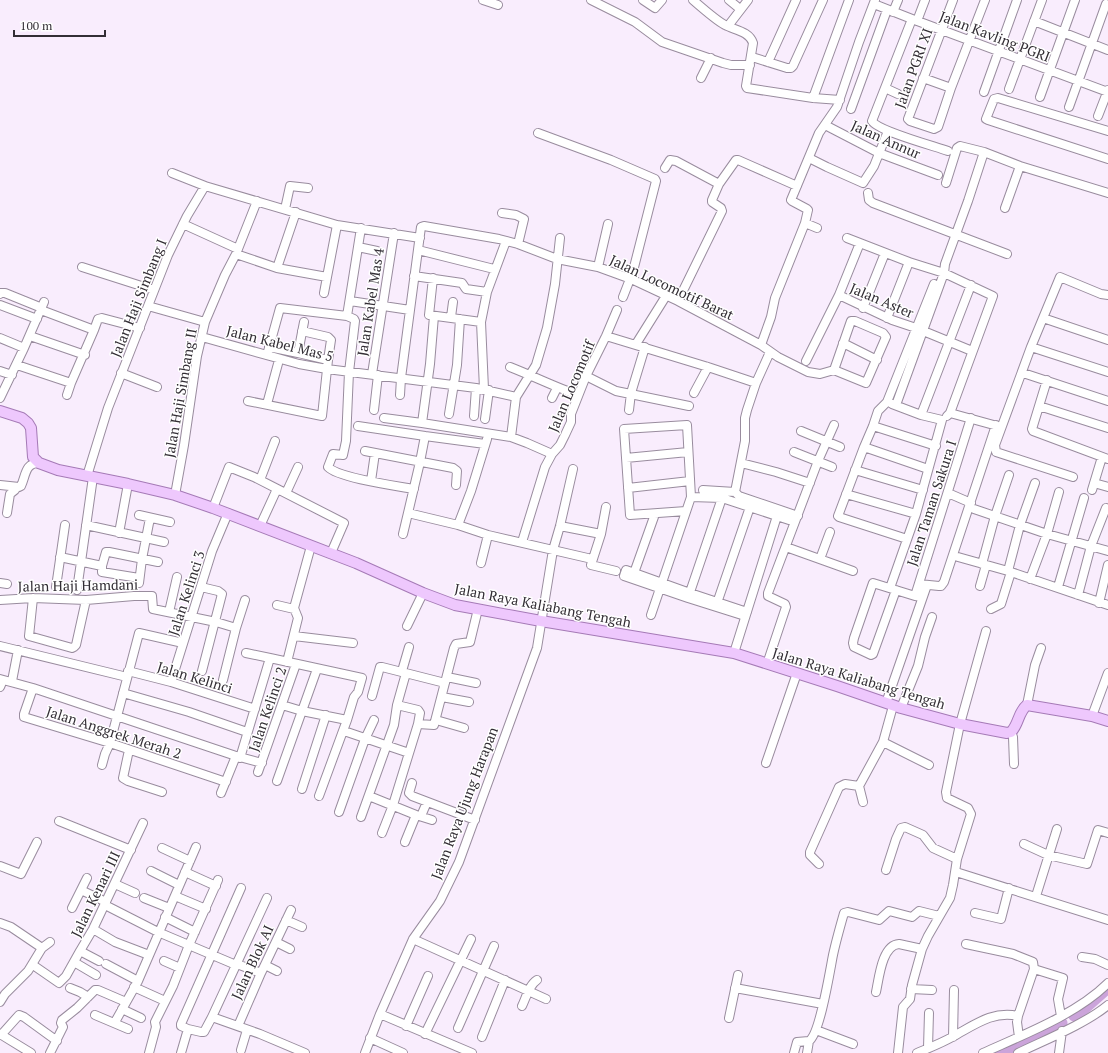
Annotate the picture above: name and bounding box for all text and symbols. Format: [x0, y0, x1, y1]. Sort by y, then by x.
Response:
street label: Jalan Kavling PGRI [937, 6, 1053, 66]
scale bar [14, 12, 105, 38]
text: 100 m [20, 18, 53, 33]
street label: Jalan PGRI XI [890, 25, 936, 111]
street label: Jalan Annur [848, 115, 924, 163]
street label: Jalan Haji Simbang I [106, 236, 170, 360]
street label: Jalan Kabel Mas 4 [352, 246, 388, 358]
street label: Jalan Locomotif Barat [607, 250, 738, 324]
street label: Jalan Aster [847, 278, 917, 322]
street label: Jalan Kabel Mas 5 [225, 321, 335, 365]
street label: Jalan Haji Simbang II [159, 327, 201, 459]
street label: Jalan Locomotif [543, 336, 599, 435]
street label: Jalan Taman Sakura I [902, 437, 960, 569]
street label: Jalan Kelinci 3 [163, 548, 209, 638]
street label: Jalan Haji Hamdani [18, 574, 138, 596]
street label: Jalan Raya Kaliabang Tengah [453, 579, 633, 631]
street label: Jalan Raya Kaliabang Tengah [770, 643, 948, 713]
street label: Jalan Kelinci [155, 657, 235, 697]
street label: Jalan Kelinci 2 [244, 664, 290, 754]
street label: Jalan Anggrek Merah 2 [44, 701, 184, 763]
street label: Jalan Raya Ujung Harapan [426, 723, 502, 882]
street label: Jalan Kenari III [66, 848, 124, 940]
street label: Jalan Blok AI [226, 922, 278, 1002]

